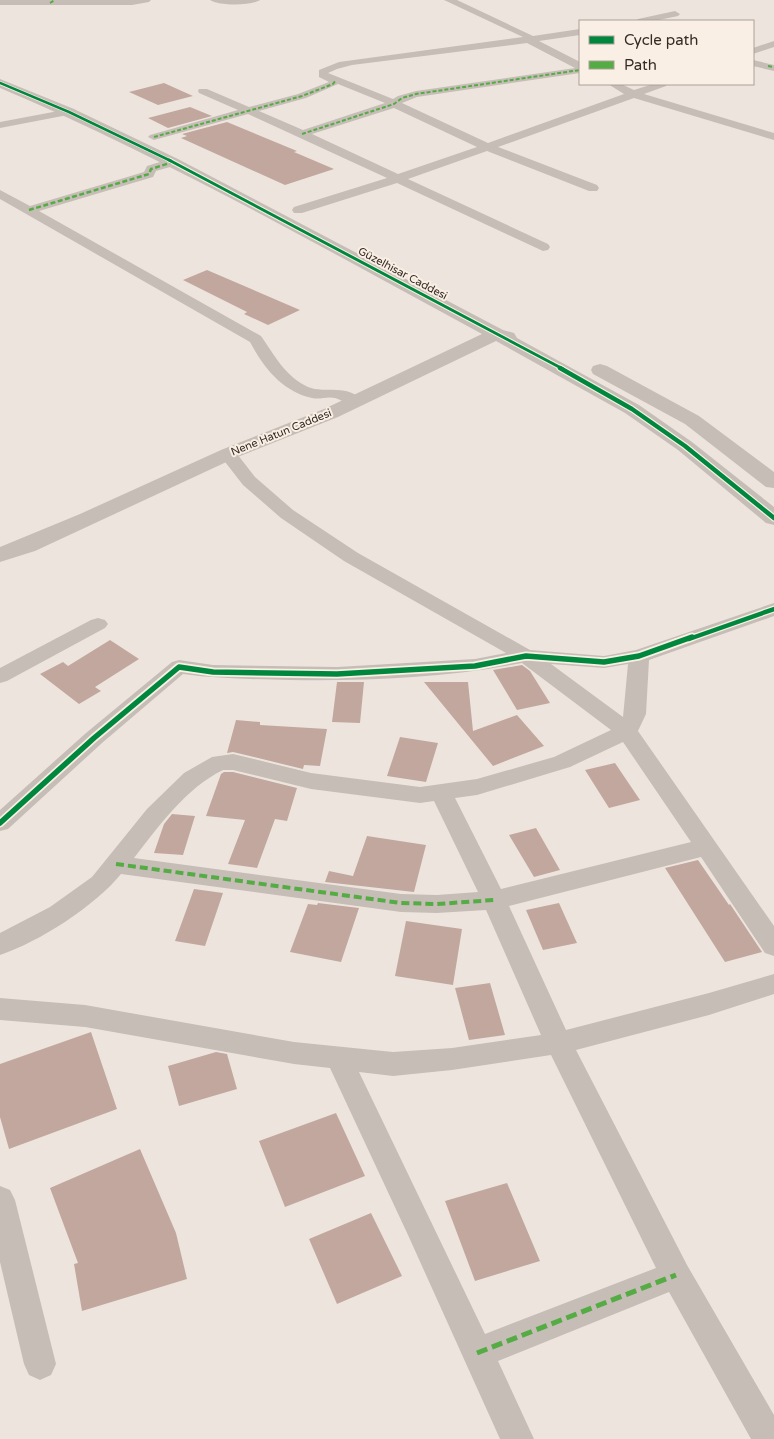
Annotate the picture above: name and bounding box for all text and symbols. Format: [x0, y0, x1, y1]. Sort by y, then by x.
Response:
legend [579, 20, 754, 85]
text: Cycle path [624, 31, 698, 49]
text: Path [624, 56, 657, 74]
street label: Güzelhisar Caddesi [356, 244, 450, 303]
street label: Nene Hatun Caddesi [229, 406, 333, 459]

